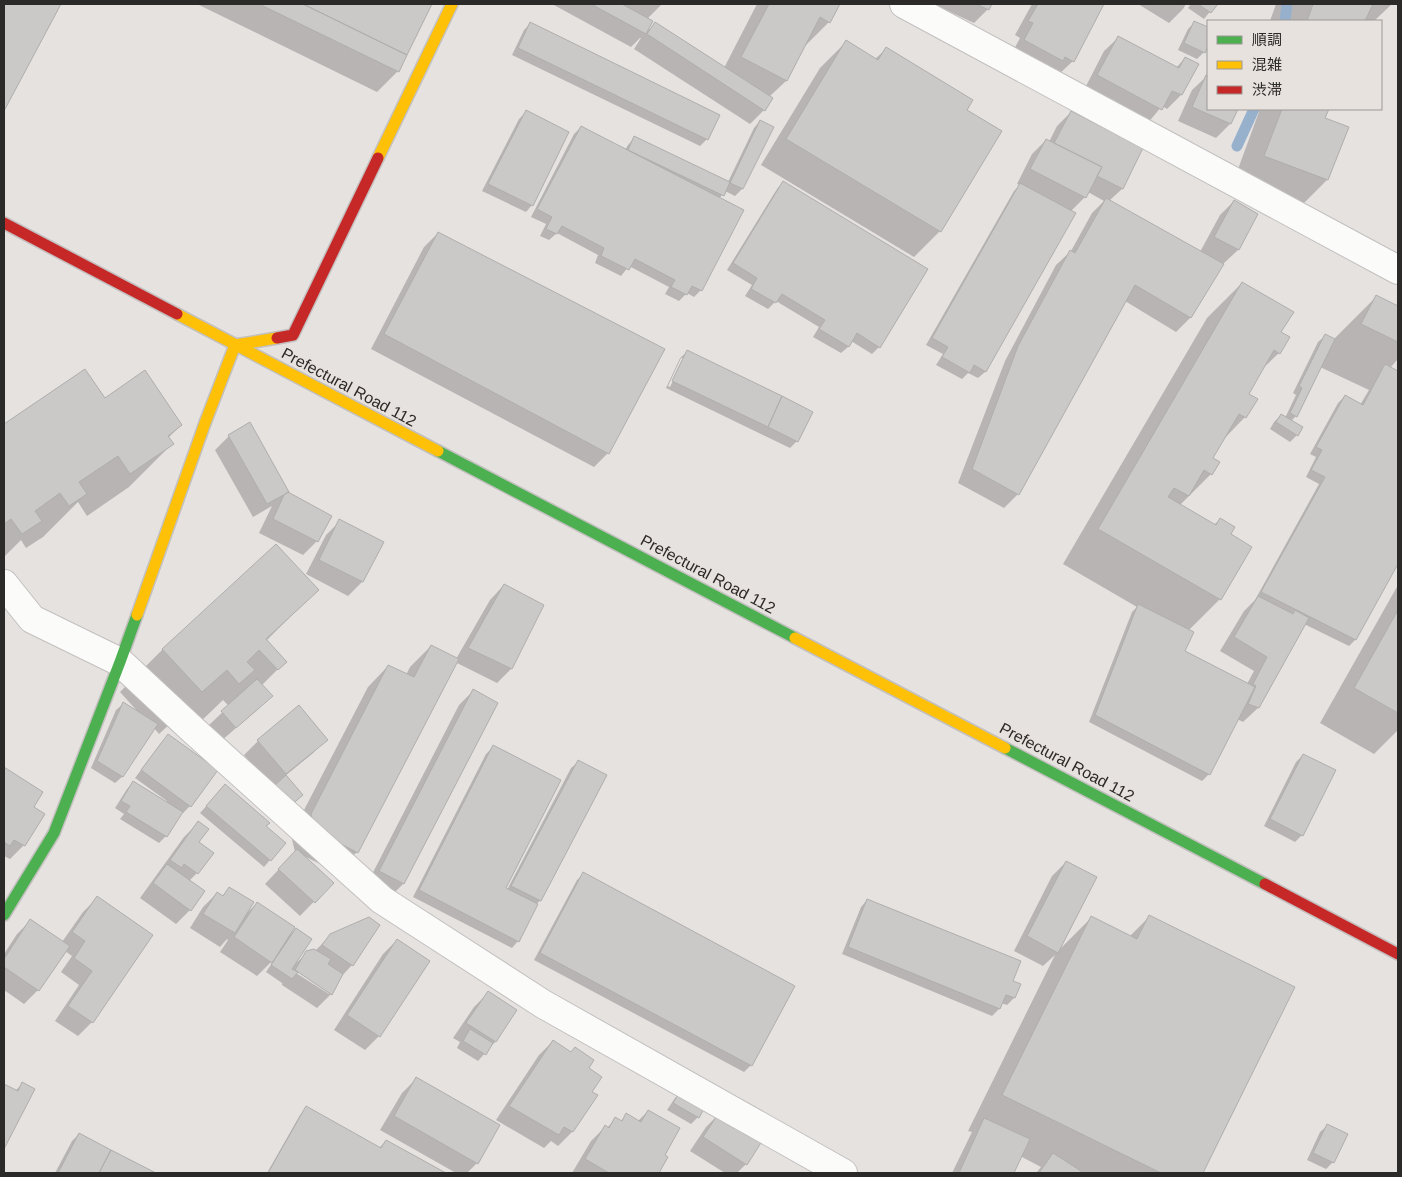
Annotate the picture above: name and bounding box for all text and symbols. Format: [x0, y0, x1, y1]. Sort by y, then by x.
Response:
legend [1207, 20, 1382, 110]
text: 順調 [1252, 31, 1282, 48]
text: 混雑 [1252, 56, 1282, 73]
text: 渋滞 [1252, 81, 1282, 98]
street label: Prefectural Road 112 [279, 344, 419, 430]
street label: Prefectural Road 112 [638, 531, 778, 617]
street label: Prefectural Road 112 [997, 719, 1137, 805]

